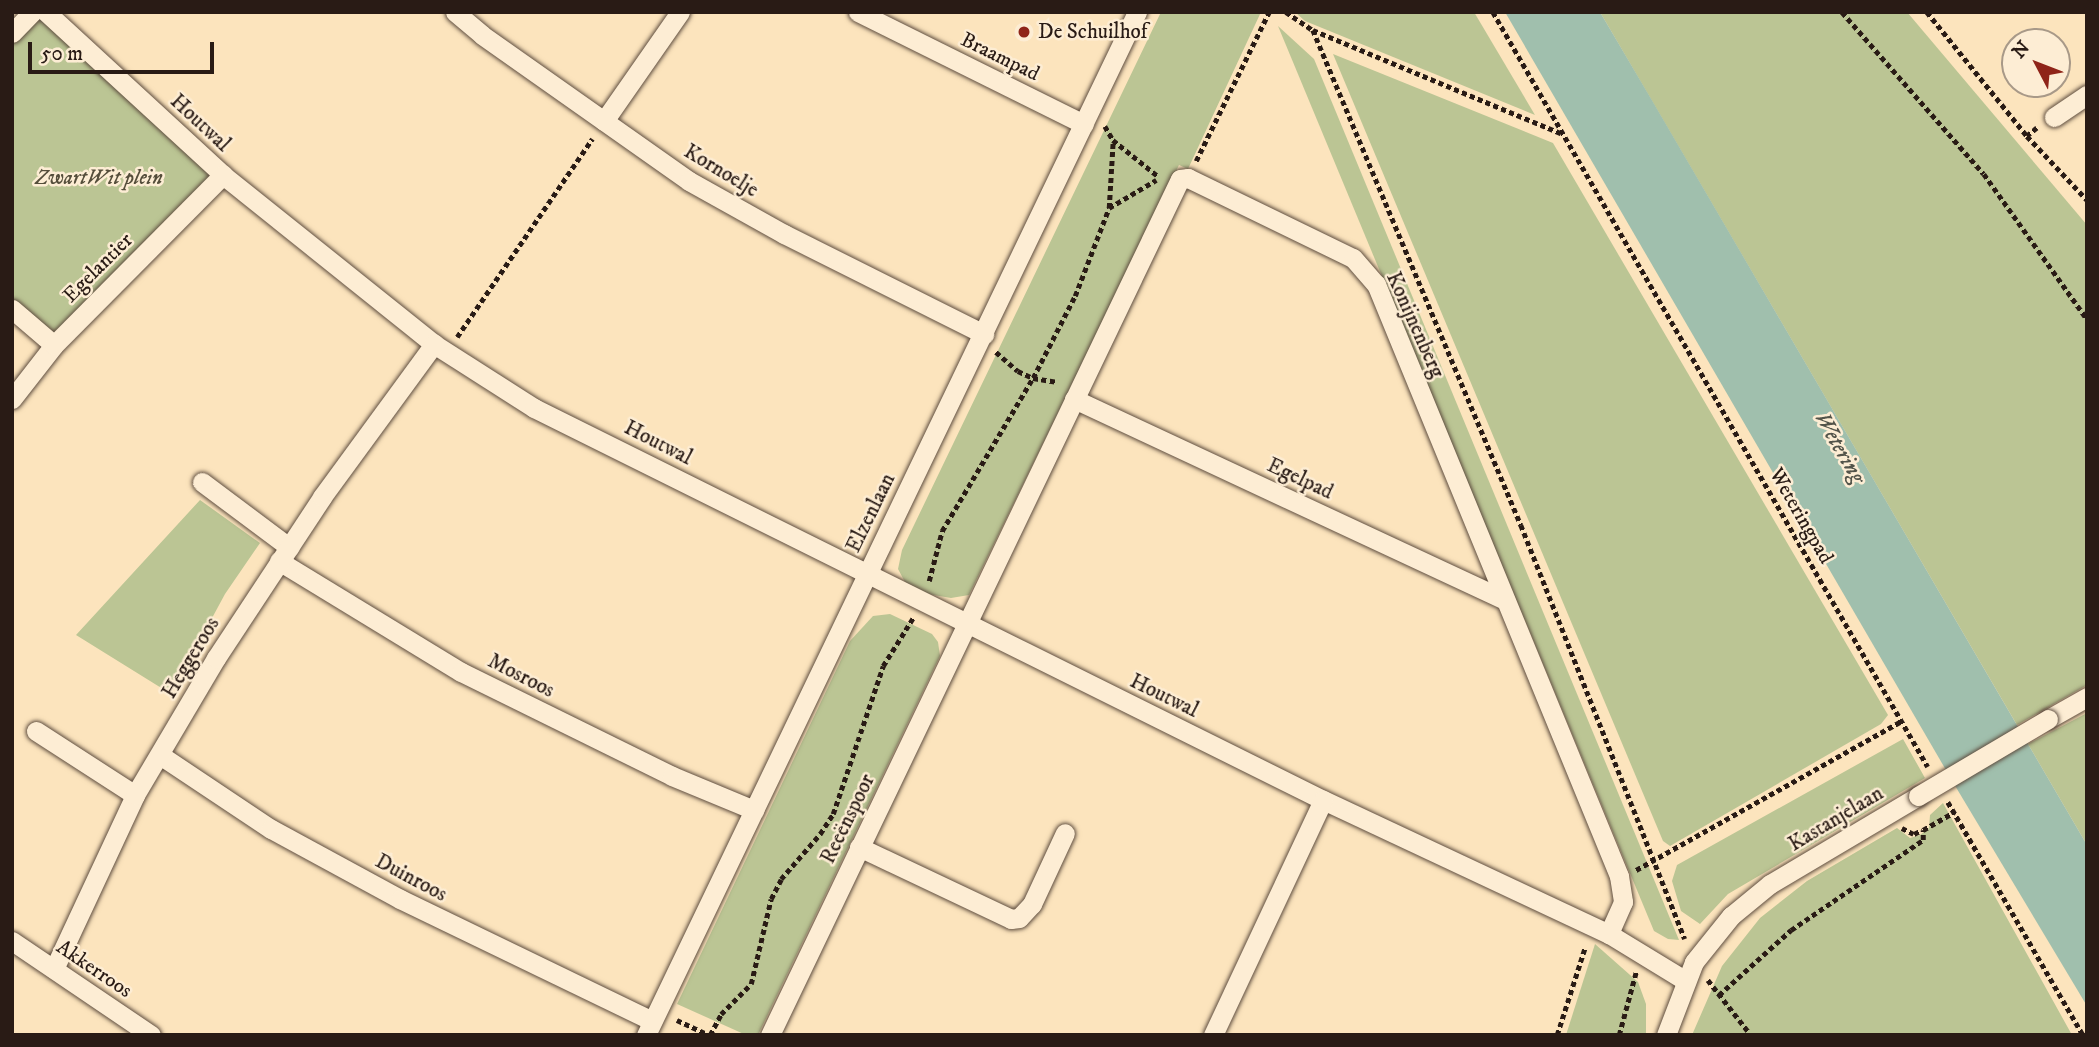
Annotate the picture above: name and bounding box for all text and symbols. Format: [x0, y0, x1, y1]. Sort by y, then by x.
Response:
place label: De Schuilhof [1038, 19, 1147, 45]
marker: De Schuilhof [1016, 24, 1032, 40]
street label: Braampad [956, 27, 1044, 87]
scale bar [32, 28, 217, 72]
north arrow [2001, 28, 2071, 98]
text: N [2008, 36, 2035, 63]
text: 50 m [41, 41, 83, 67]
street label: Houtwal [165, 89, 235, 157]
street label: Kornoelje [679, 139, 763, 203]
park label: ZwartWit plein [35, 165, 163, 191]
street label: Egelantier [58, 228, 138, 308]
street label: Konijnenberg [1380, 268, 1450, 382]
water label: Wetering [1807, 407, 1871, 489]
street label: Houtwal [620, 415, 696, 471]
street label: Egelpad [1263, 453, 1337, 505]
street label: Weteringpad [1763, 463, 1839, 569]
street label: Elzenlaan [841, 469, 901, 557]
street label: Heggeroos [157, 613, 225, 703]
street label: Mosroos [483, 649, 559, 703]
street label: Houtwal [1126, 669, 1202, 723]
street label: Reeënspoor [815, 770, 881, 868]
street label: Kastanjelaan [1784, 781, 1888, 857]
street label: Duinroos [371, 849, 451, 907]
street label: Akkerroos [51, 935, 137, 1003]

